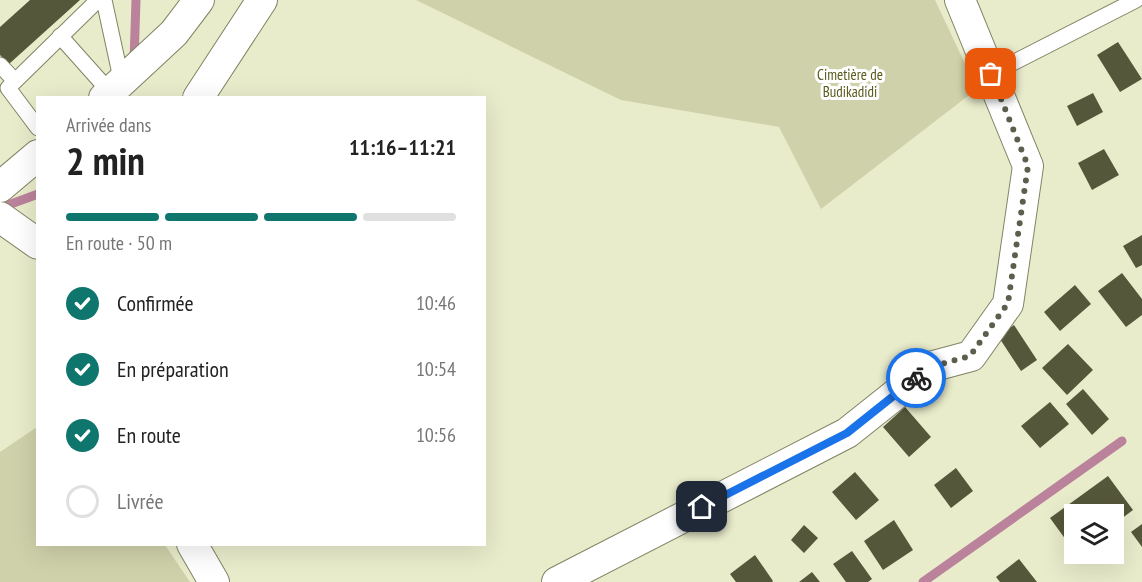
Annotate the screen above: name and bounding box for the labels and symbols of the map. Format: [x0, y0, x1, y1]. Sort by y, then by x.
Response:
pin [965, 48, 1016, 99]
park label: Cimetière de Budikadidi [817, 65, 883, 101]
courier [886, 348, 946, 408]
pin [676, 481, 727, 532]

